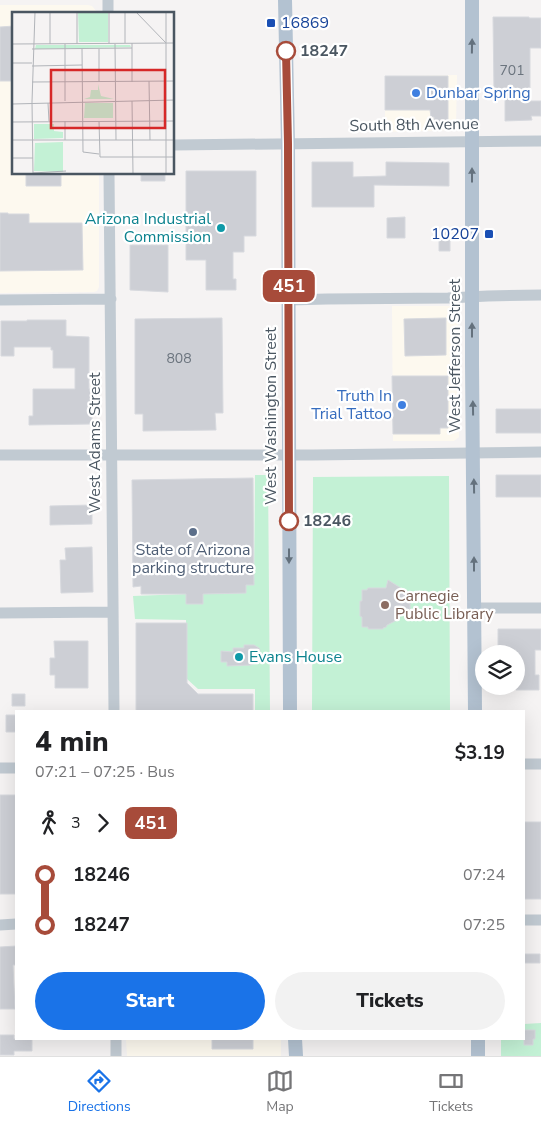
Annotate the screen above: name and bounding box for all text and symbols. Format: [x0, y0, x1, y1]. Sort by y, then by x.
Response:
inset map [12, 12, 175, 175]
place label: 16869 [281, 12, 329, 34]
marker: 16869 [265, 17, 277, 29]
one-way arrow [468, 37, 476, 53]
place label: 18247 [300, 40, 348, 62]
marker: 18247 [276, 41, 296, 61]
house number: 701 [499, 61, 525, 80]
place label: Dunbar Spring [426, 82, 531, 104]
marker: Dunbar Spring [410, 87, 422, 99]
street label: South 8th Avenue [349, 113, 479, 137]
one-way arrow [467, 167, 475, 183]
place label: Arizona Industrial Commission [85, 208, 211, 248]
marker: Arizona Industrial Commission [215, 222, 227, 234]
place label: 10207 [431, 223, 479, 245]
marker: 10207 [483, 228, 495, 240]
line badge: 451 [260, 270, 318, 302]
text: 451 [273, 274, 305, 298]
street label: West Jefferson Street [444, 279, 466, 433]
one-way arrow [468, 322, 476, 338]
street label: West Washington Street [260, 327, 282, 505]
house number: 808 [166, 349, 192, 368]
street label: West Adams Street [84, 372, 106, 514]
place label: Truth In Trial Tattoo [311, 385, 392, 425]
marker: Truth In Trial Tattoo [396, 399, 408, 411]
one-way arrow [469, 400, 477, 416]
one-way arrow [470, 478, 478, 494]
place label: 18246 [303, 510, 351, 532]
marker: 18246 [279, 511, 299, 531]
marker: State of Arizona parking structure [187, 526, 199, 538]
place label: State of Arizona parking structure [132, 539, 254, 579]
one-way arrow [285, 548, 293, 564]
one-way arrow [470, 556, 478, 572]
place label: Carnegie Public Library [395, 585, 494, 625]
marker: Carnegie Public Library [379, 599, 391, 611]
map controls [475, 645, 525, 695]
button: layers [475, 645, 525, 695]
place label: Evans House [249, 646, 342, 668]
marker: Evans House [233, 651, 245, 663]
text: 4 min [35, 723, 109, 761]
text: $3.19 [455, 740, 505, 766]
text: 07:21 – 07:25 · Bus [35, 761, 175, 783]
icon: walk [35, 809, 63, 837]
icon: forward [89, 809, 117, 837]
text: 451 [135, 811, 167, 835]
text: 3 [71, 812, 81, 834]
text: 18246 [73, 862, 130, 888]
text: 07:24 [463, 864, 505, 886]
text: 18247 [73, 912, 130, 938]
text: 07:25 [463, 914, 505, 936]
button: Start [35, 972, 265, 1030]
button: Tickets [275, 972, 505, 1030]
tab: Directions [68, 1067, 131, 1116]
tab: Map [266, 1067, 294, 1116]
tab: Tickets [429, 1067, 473, 1116]

